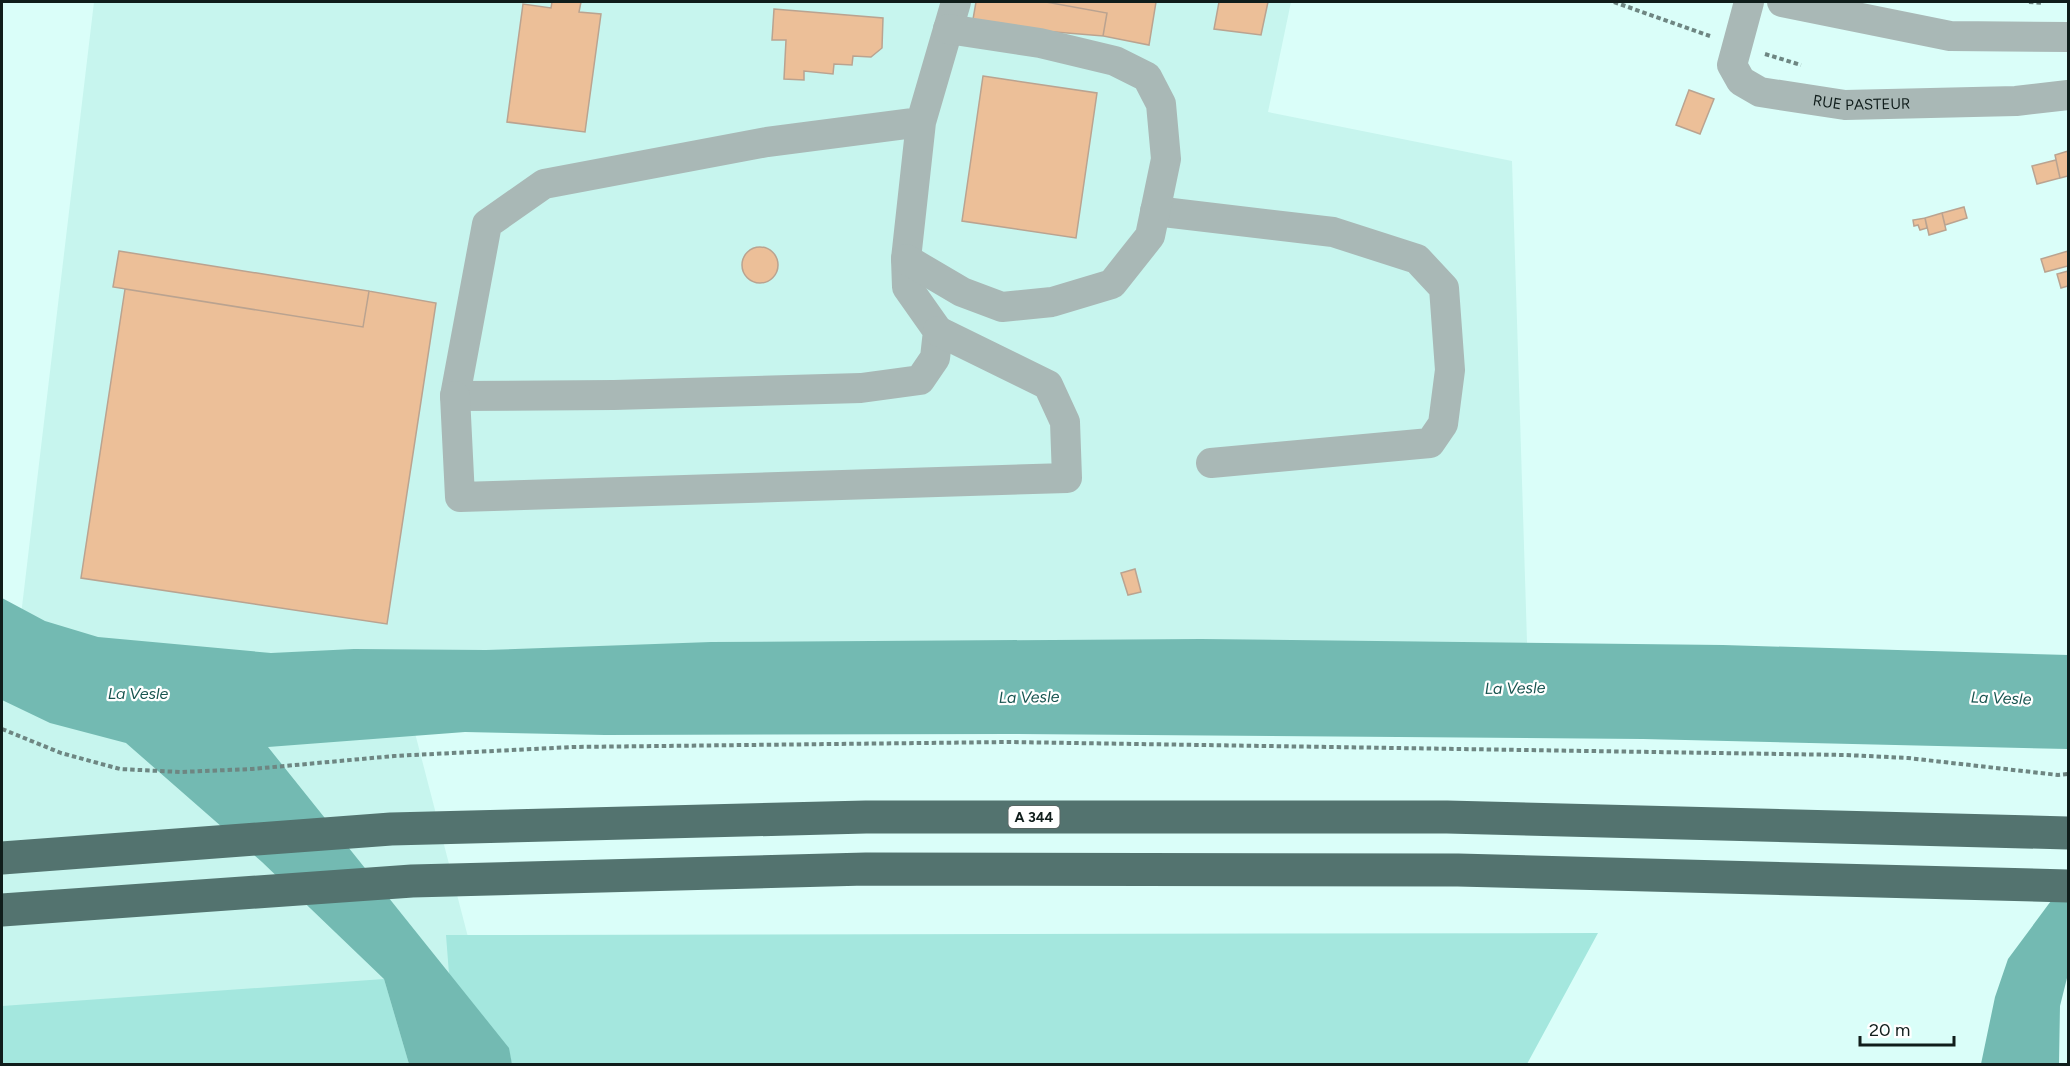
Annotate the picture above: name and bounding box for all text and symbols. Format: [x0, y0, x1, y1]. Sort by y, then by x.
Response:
street label: RUE PASTEUR [1812, 91, 1911, 114]
water label: La Vesle [1484, 678, 1546, 698]
water label: La Vesle [108, 684, 169, 703]
water label: La Vesle [998, 687, 1060, 707]
water label: La Vesle [1970, 687, 2032, 709]
road number: A 344 [1008, 806, 1060, 828]
scale bar [1860, 1009, 1954, 1047]
text: 20 m [1869, 1019, 1910, 1041]

